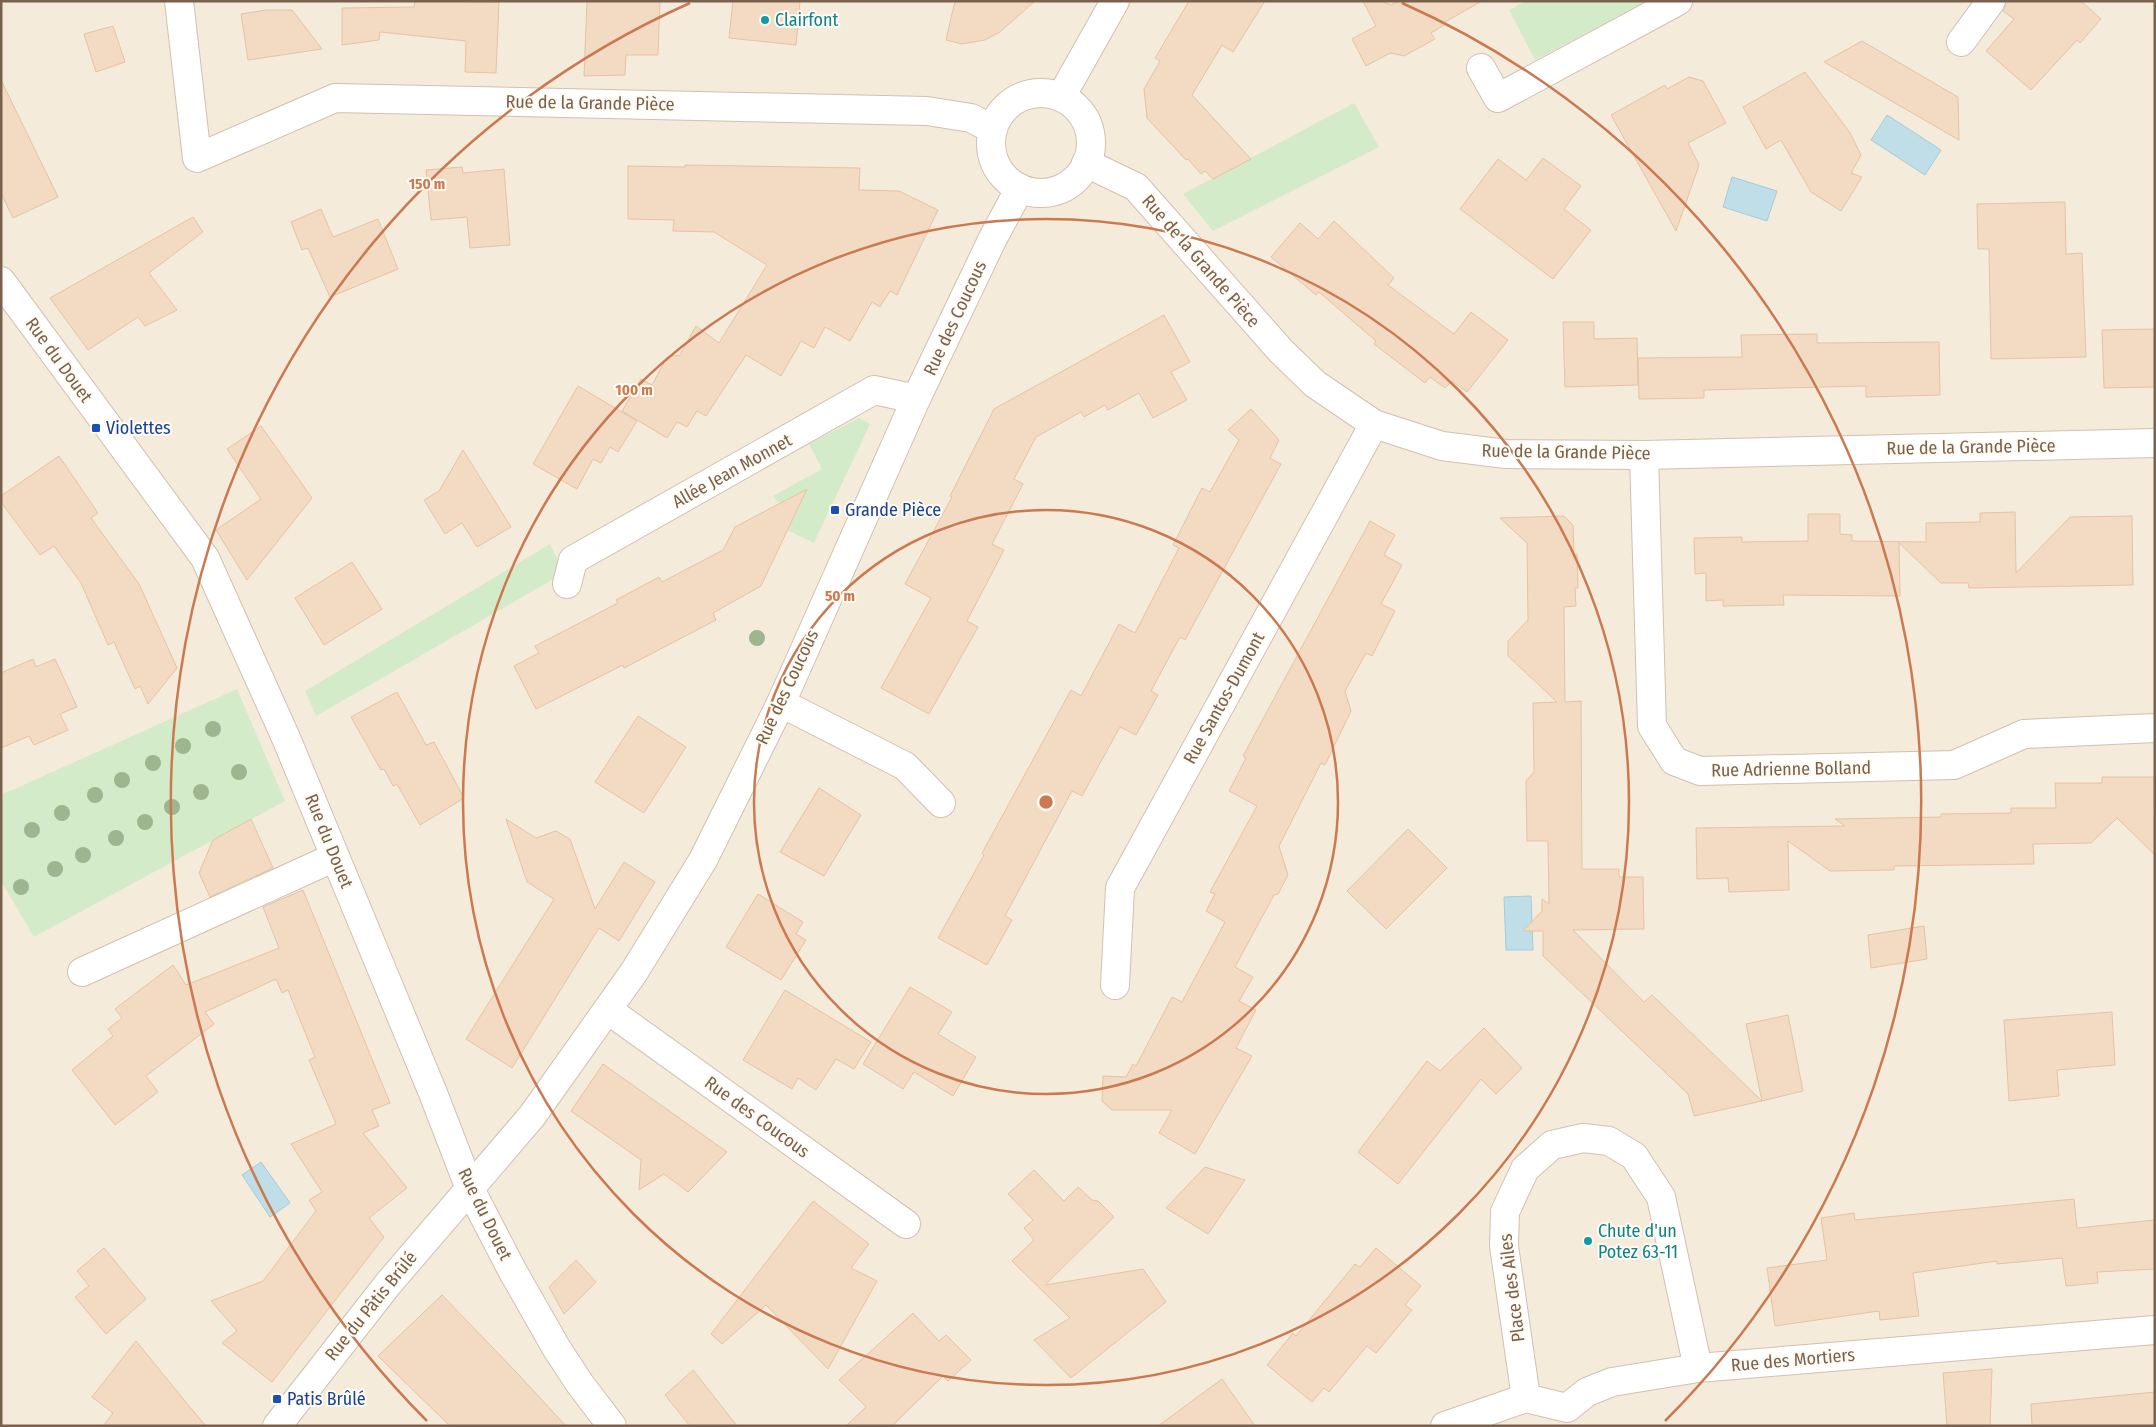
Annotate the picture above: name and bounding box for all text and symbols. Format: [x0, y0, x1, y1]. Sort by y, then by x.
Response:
place label: Clairfont [775, 9, 839, 31]
marker: Clairfont [759, 14, 771, 26]
street label: Rue de la Grande Pièce [505, 91, 675, 115]
text: 150 m [409, 175, 445, 193]
street label: Rue de la Grande Pièce [1137, 190, 1265, 332]
street label: Rue des Coucous [919, 257, 991, 379]
street label: Rue du Douet [21, 313, 97, 407]
text: 100 m [615, 381, 653, 399]
place label: Violettes [106, 417, 171, 439]
marker: Violettes [90, 422, 102, 434]
street label: Allée Jean Monnet [668, 429, 796, 513]
street label: Rue de la Grande Pièce [1886, 435, 2056, 459]
street label: Rue de la Grande Pièce [1481, 440, 1651, 464]
place label: Grande Pièce [845, 499, 941, 521]
marker: Grande Pièce [829, 504, 841, 516]
text: 50 m [825, 587, 855, 605]
street label: Rue des Coucous [751, 626, 823, 748]
street label: Rue Santos-Dumont [1179, 628, 1269, 768]
street label: Rue Adrienne Bolland [1711, 757, 1871, 781]
street label: Rue du Douet [300, 791, 358, 891]
centre of rings [1037, 793, 1055, 811]
street label: Rue des Coucous [700, 1072, 814, 1163]
street label: Rue du Douet [453, 1164, 517, 1264]
place label: Chute d'un Potez 63-11 [1598, 1220, 1678, 1263]
street label: Place des Ailes [1494, 1232, 1530, 1343]
marker: Chute d'un Potez 63-11 [1582, 1235, 1594, 1247]
street label: Rue du Pâtis Brûlé [320, 1247, 422, 1365]
street label: Rue des Mortiers [1730, 1344, 1856, 1376]
place label: Patis Brûlé [287, 1388, 366, 1410]
marker: Patis Brûlé [271, 1393, 283, 1405]

